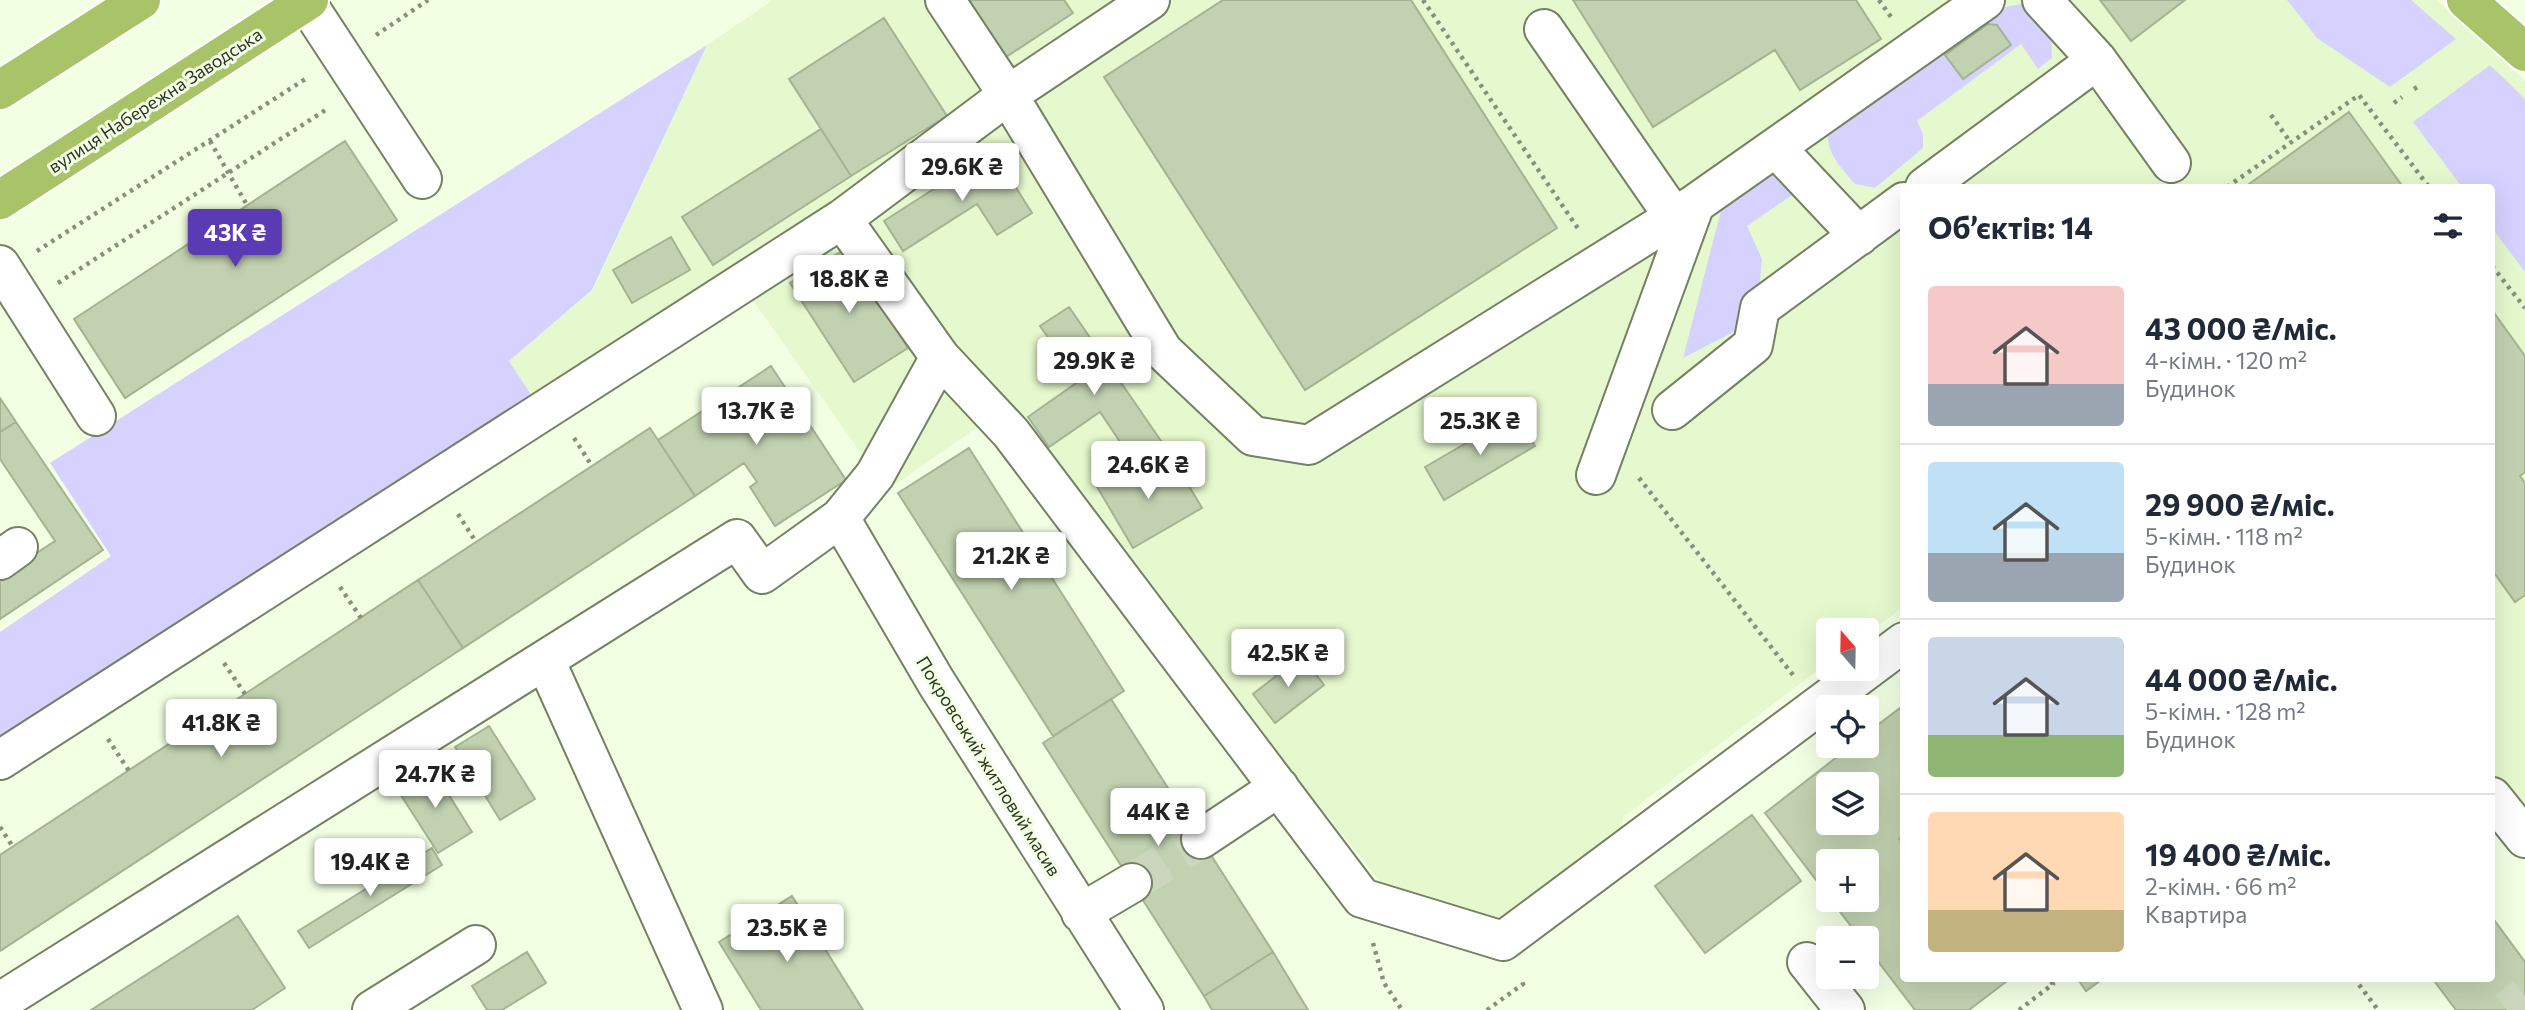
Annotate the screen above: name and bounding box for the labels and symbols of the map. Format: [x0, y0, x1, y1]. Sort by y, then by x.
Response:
street label: вулиця Набережна Заводська [44, 23, 266, 177]
pin: 29.6K ₴ [897, 144, 1027, 203]
pin: 43K ₴ [186, 210, 284, 269]
pin: 18.8K ₴ [784, 256, 914, 315]
pin: 29.9K ₴ [1029, 338, 1159, 397]
pin: 13.7K ₴ [691, 388, 821, 447]
pin: 25.3K ₴ [1415, 398, 1545, 457]
pin: 24.6K ₴ [1083, 442, 1213, 501]
pin: 21.2K ₴ [946, 532, 1076, 592]
north arrow [1816, 618, 1880, 681]
pin: 42.5K ₴ [1223, 630, 1353, 689]
street label: Покровський житловий масив [912, 652, 1066, 880]
pin: 41.8K ₴ [156, 700, 286, 759]
pin: 24.7K ₴ [370, 750, 500, 810]
pin: 44K ₴ [1109, 788, 1207, 848]
pin: 19.4K ₴ [305, 838, 435, 898]
pin: 23.5K ₴ [722, 904, 852, 964]

